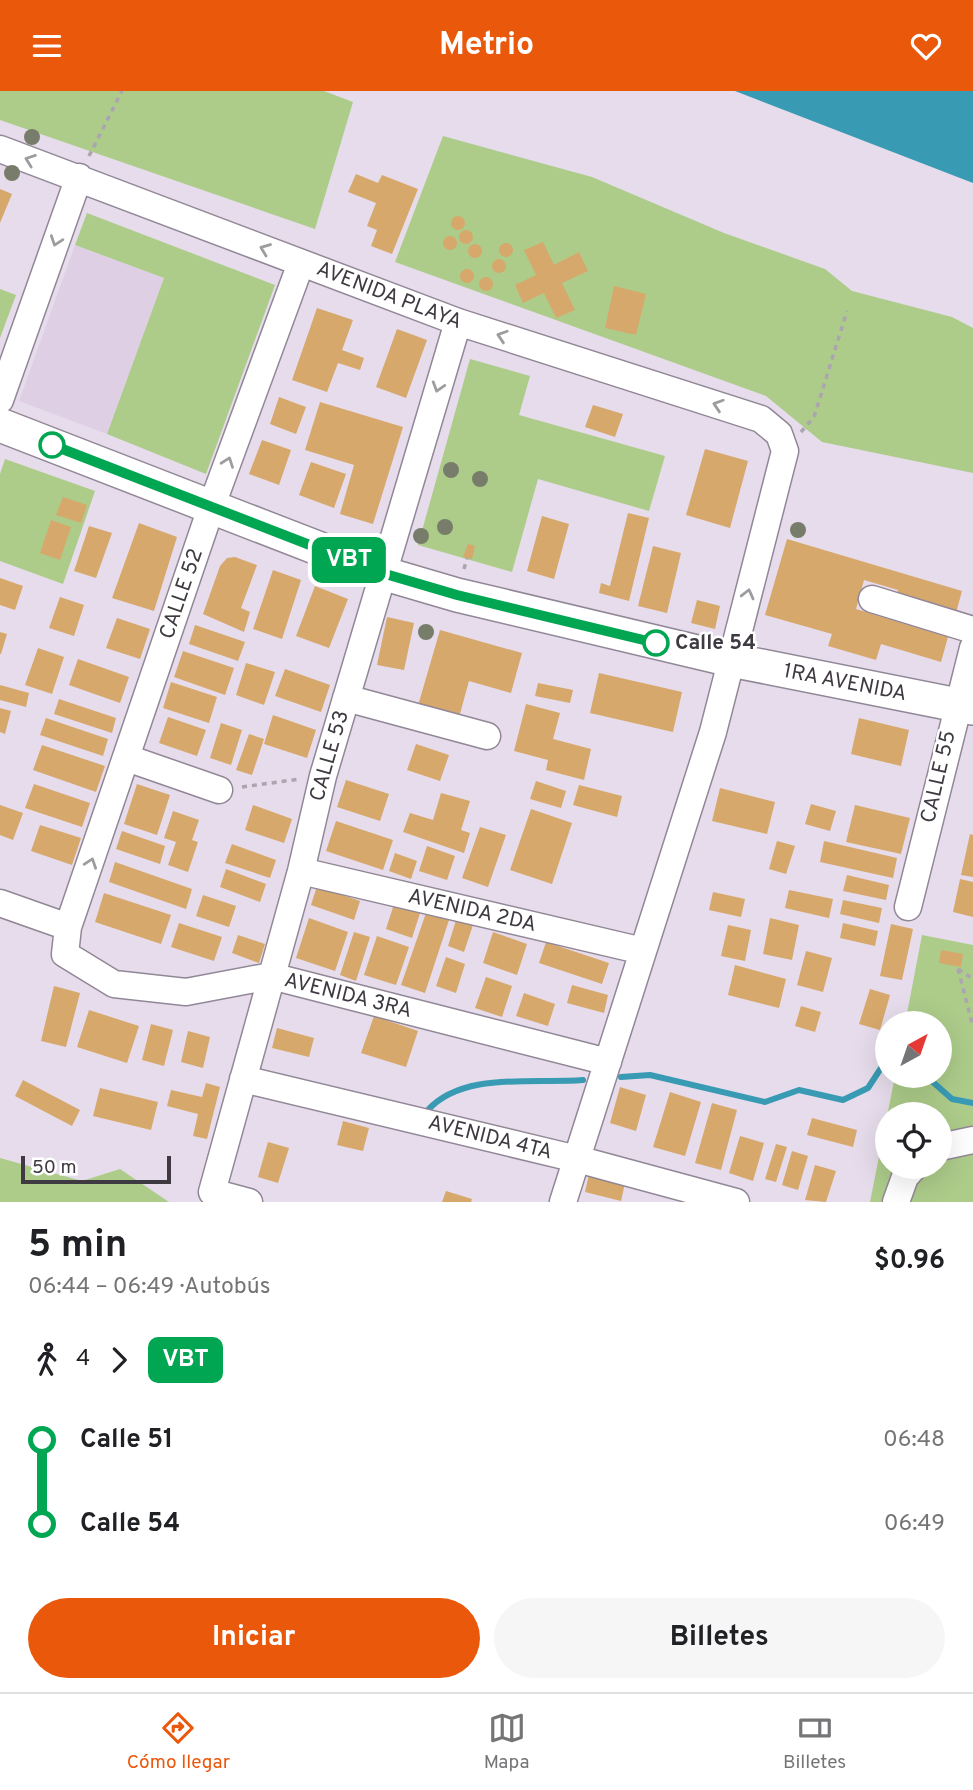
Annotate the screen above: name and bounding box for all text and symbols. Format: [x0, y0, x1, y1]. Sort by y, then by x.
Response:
text: Metrio [439, 26, 534, 66]
icon: menu [28, 27, 66, 65]
icon: heart [907, 27, 945, 65]
one-way arrow [24, 154, 36, 168]
one-way arrow [50, 235, 64, 247]
one-way arrow [260, 243, 272, 257]
street label: AVENIDA PLAYA [312, 256, 466, 336]
one-way arrow [496, 330, 508, 344]
one-way arrow [432, 381, 446, 393]
one-way arrow [713, 399, 725, 414]
unlabelled marker [39, 432, 65, 458]
one-way arrow [220, 457, 234, 469]
line badge: VBT [309, 537, 389, 583]
street label: CALLE 52 [154, 545, 210, 643]
text: VBT [326, 545, 372, 575]
one-way arrow [740, 588, 754, 600]
marker: Calle 54 [643, 630, 669, 656]
place label: Calle 54 [675, 630, 756, 657]
street label: 1RA AVENIDA [781, 658, 909, 708]
street label: CALLE 53 [304, 707, 356, 805]
street label: CALLE 55 [915, 728, 963, 826]
one-way arrow [82, 857, 96, 869]
street label: AVENIDA 2DA [405, 883, 539, 939]
street label: AVENIDA 3RA [281, 967, 415, 1025]
north arrow [875, 1011, 952, 1089]
map controls [875, 1011, 952, 1179]
button: locate [875, 1102, 952, 1179]
street label: AVENIDA 4TA [425, 1110, 555, 1166]
scale bar [21, 1153, 172, 1185]
text: 50 m [32, 1156, 77, 1180]
text: 5 min [28, 1222, 127, 1271]
text: $0.96 [874, 1245, 945, 1278]
text: 06:44 – 06:49 · Autobús [28, 1273, 270, 1302]
icon: walk [28, 1341, 66, 1379]
icon: forward [100, 1341, 138, 1379]
text: 4 [76, 1345, 90, 1374]
text: VBT [162, 1345, 209, 1375]
text: Calle 51 [80, 1424, 173, 1457]
text: 06:48 [883, 1426, 945, 1455]
text: Calle 54 [80, 1508, 180, 1541]
text: 06:49 [884, 1510, 945, 1539]
button: Iniciar [28, 1598, 480, 1678]
button: Billetes [494, 1598, 945, 1678]
tab: Cómo llegar [127, 1709, 230, 1775]
tab: Mapa [484, 1709, 530, 1775]
tab: Billetes [783, 1709, 846, 1775]

